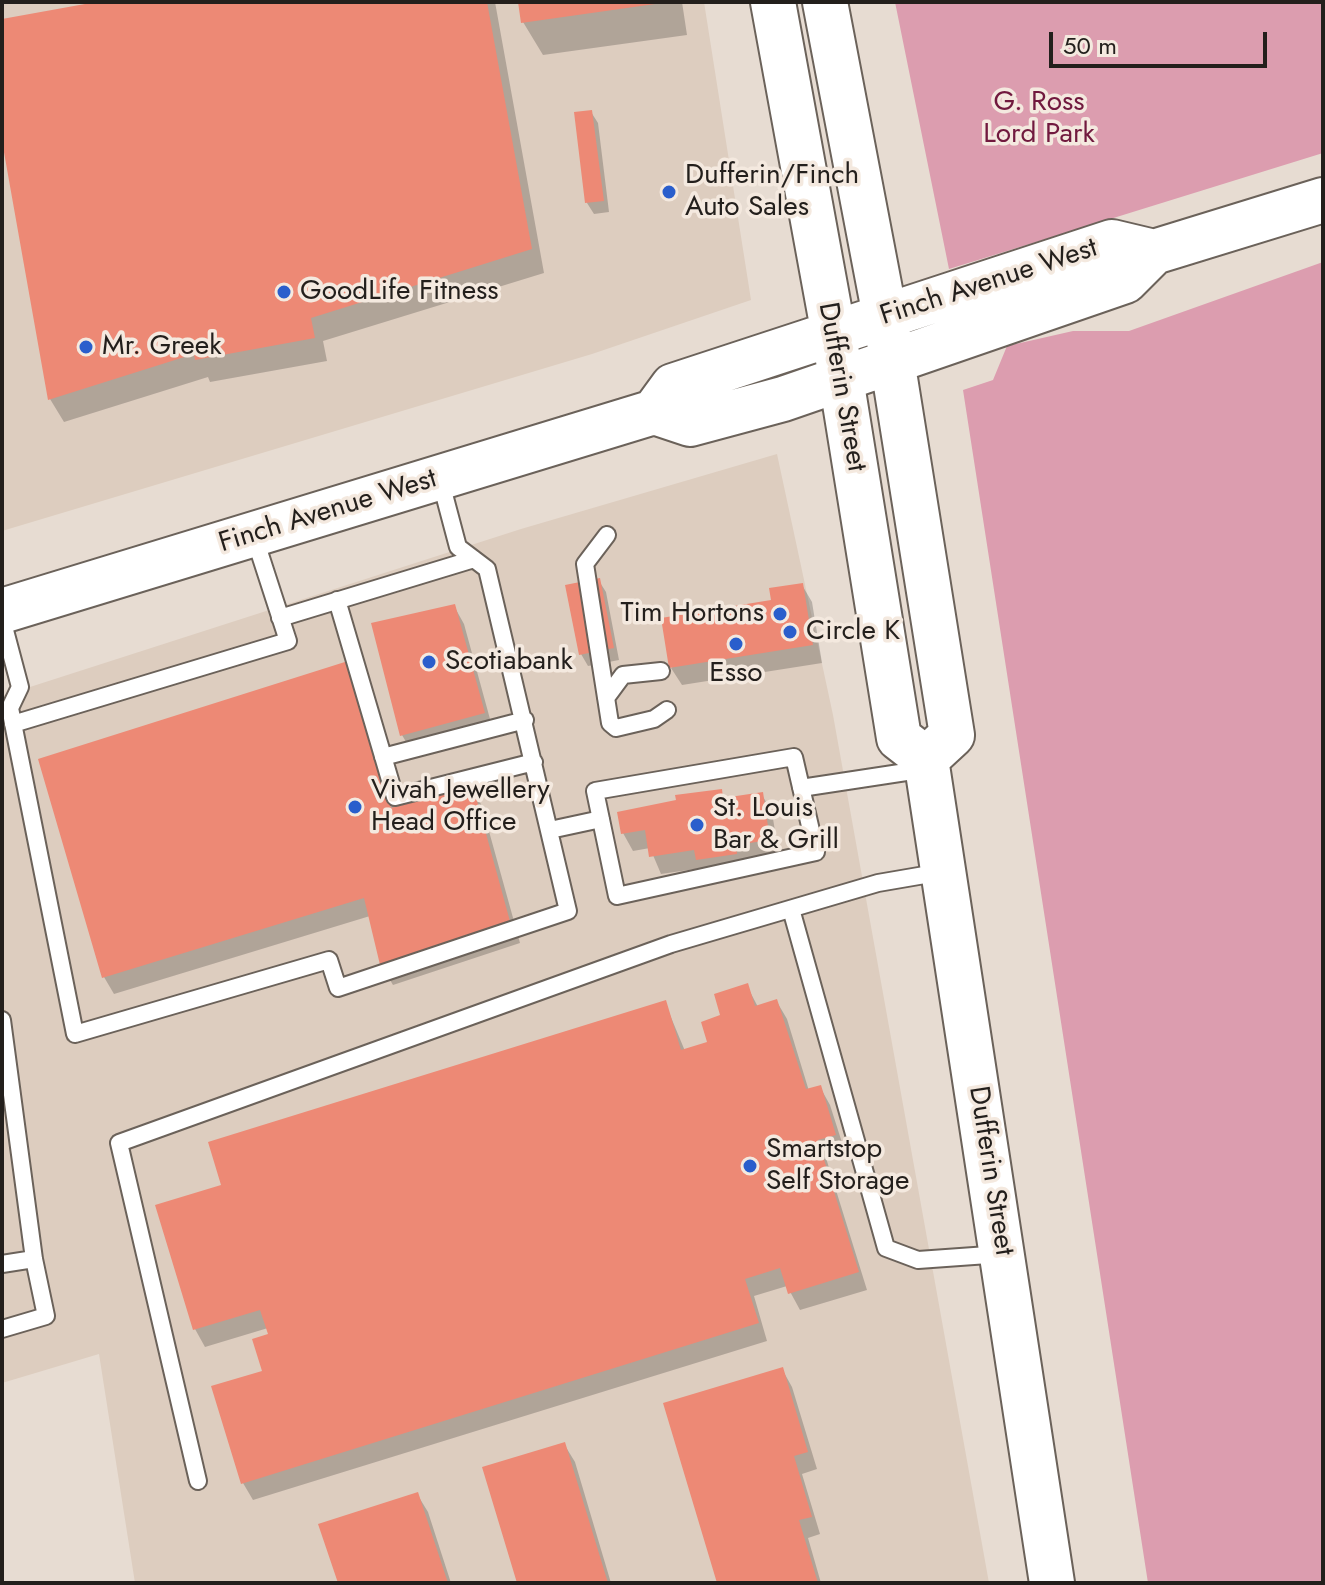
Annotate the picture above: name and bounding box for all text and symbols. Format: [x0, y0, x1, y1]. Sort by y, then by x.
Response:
scale bar [1053, 16, 1271, 66]
text: 50 m [1063, 28, 1117, 63]
park label: G. Ross Lord Park [983, 86, 1095, 152]
place label: Dufferin/Finch Auto Sales [685, 159, 859, 225]
marker: Dufferin/Finch Auto Sales [660, 183, 678, 201]
street label: Finch Avenue West [876, 232, 1102, 334]
place label: GoodLife Fitness [300, 275, 499, 309]
marker: GoodLife Fitness [275, 283, 293, 301]
street label: Dufferin Street [810, 300, 872, 474]
place label: Mr. Greek [102, 330, 221, 364]
marker: Mr. Greek [77, 338, 95, 356]
street label: Finch Avenue West [215, 463, 441, 561]
place label: Tim Hortons [621, 597, 764, 631]
marker: Tim Hortons [771, 605, 789, 623]
place label: Circle K [806, 615, 900, 649]
marker: Circle K [781, 623, 799, 641]
marker: Esso [727, 635, 745, 653]
place label: Scotiabank [445, 645, 573, 679]
marker: Scotiabank [420, 653, 438, 671]
place label: Esso [709, 657, 763, 691]
place label: Vivah Jewellery Head Office [371, 774, 549, 840]
place label: St. Louis Bar & Grill [713, 792, 839, 858]
marker: Vivah Jewellery Head Office [346, 798, 364, 816]
marker: St. Louis Bar & Grill [688, 816, 706, 834]
street label: Dufferin Street [960, 1084, 1020, 1258]
place label: Smartstop Self Storage [766, 1133, 909, 1199]
marker: Smartstop Self Storage [741, 1157, 759, 1175]

